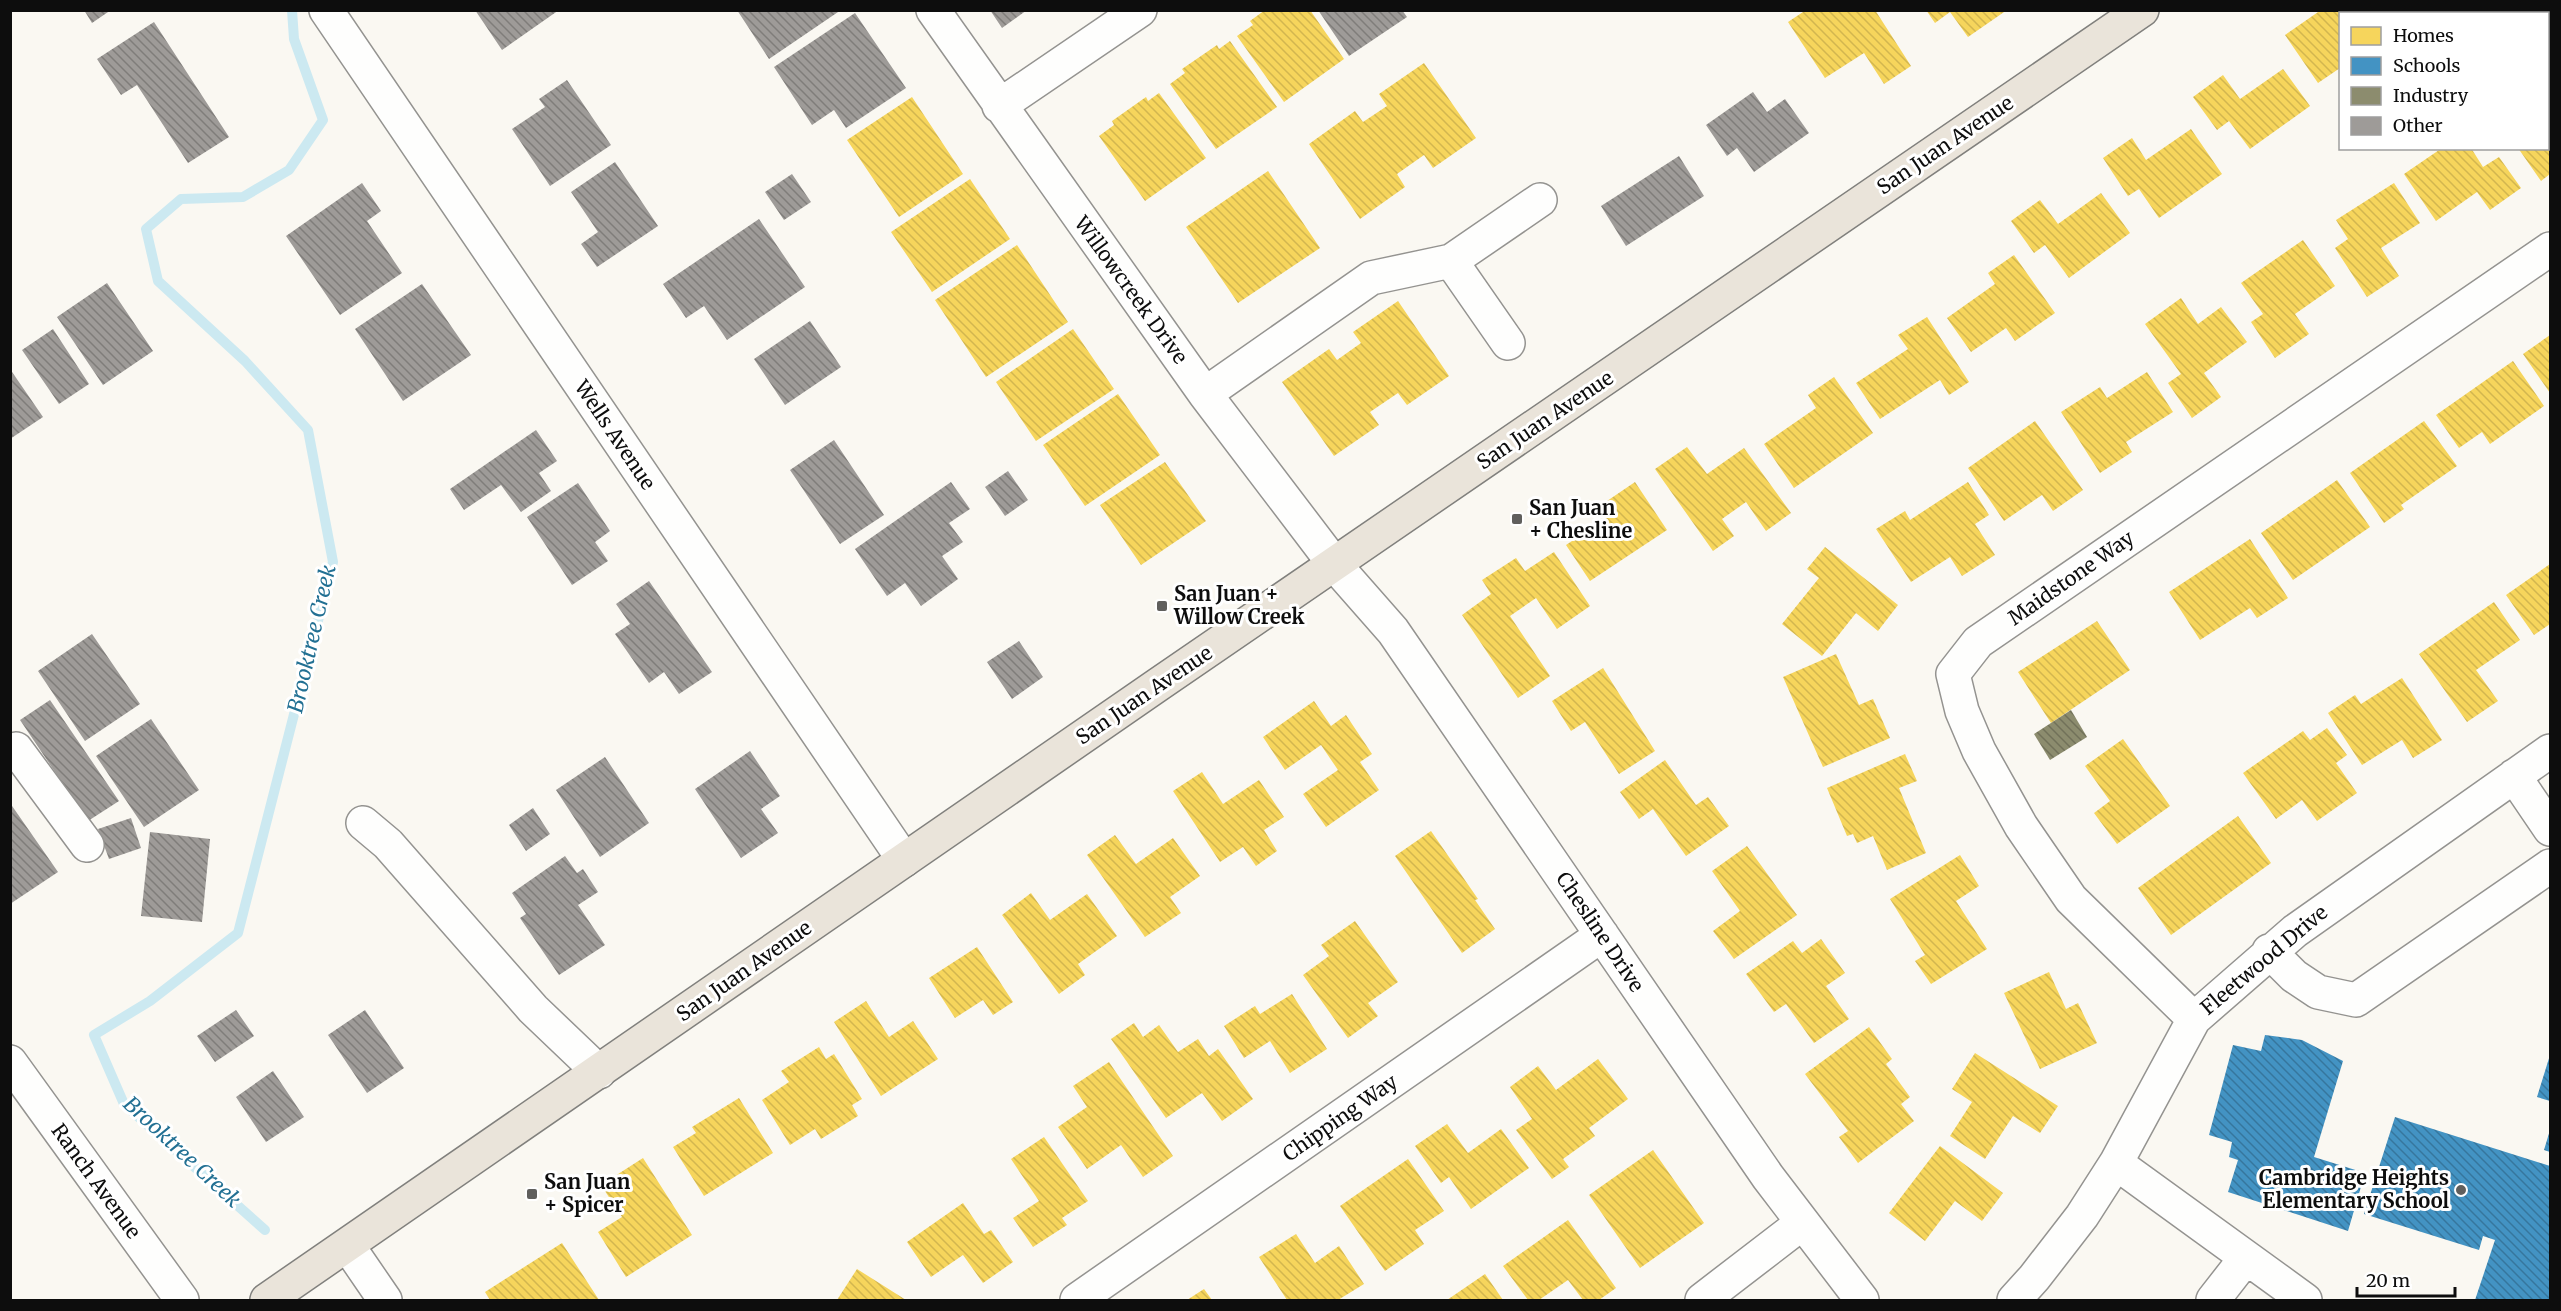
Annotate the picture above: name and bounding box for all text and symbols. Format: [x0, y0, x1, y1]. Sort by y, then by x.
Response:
legend [2339, 12, 2549, 150]
text: Homes [2393, 24, 2454, 47]
text: Schools [2393, 54, 2461, 77]
text: Industry [2393, 84, 2469, 107]
street label: San Juan Avenue [1872, 90, 2018, 199]
text: Other [2393, 114, 2443, 137]
street label: Willowcreek Drive [1069, 210, 1193, 368]
street label: San Juan Avenue [1472, 365, 1618, 474]
street label: Wells Avenue [569, 374, 661, 494]
place label: San Juan + Chesline [1529, 495, 1632, 543]
marker: San Juan + Chesline [1510, 512, 1524, 526]
street label: Maidstone Way [2003, 525, 2139, 630]
water label: Brooktree Creek [281, 562, 342, 715]
place label: San Juan + Willow Creek [1173, 581, 1305, 629]
marker: San Juan + Willow Creek [1155, 599, 1169, 613]
street label: San Juan Avenue [1071, 640, 1217, 749]
street label: Chesline Drive [1551, 867, 1650, 997]
street label: Fleetwood Drive [2195, 899, 2332, 1020]
street label: San Juan Avenue [671, 915, 816, 1026]
street label: Chipping Way [1277, 1069, 1402, 1166]
water label: Brooktree Creek [118, 1090, 247, 1213]
street label: Ranch Avenue [46, 1118, 146, 1243]
place label: Cambridge Heights Elementary School [2259, 1165, 2449, 1213]
place label: San Juan + Spicer [544, 1169, 631, 1217]
marker: Cambridge Heights Elementary School [2454, 1183, 2468, 1197]
marker: San Juan + Spicer [525, 1187, 539, 1201]
scale bar [2357, 1260, 2454, 1298]
text: 20 m [2366, 1269, 2410, 1292]

